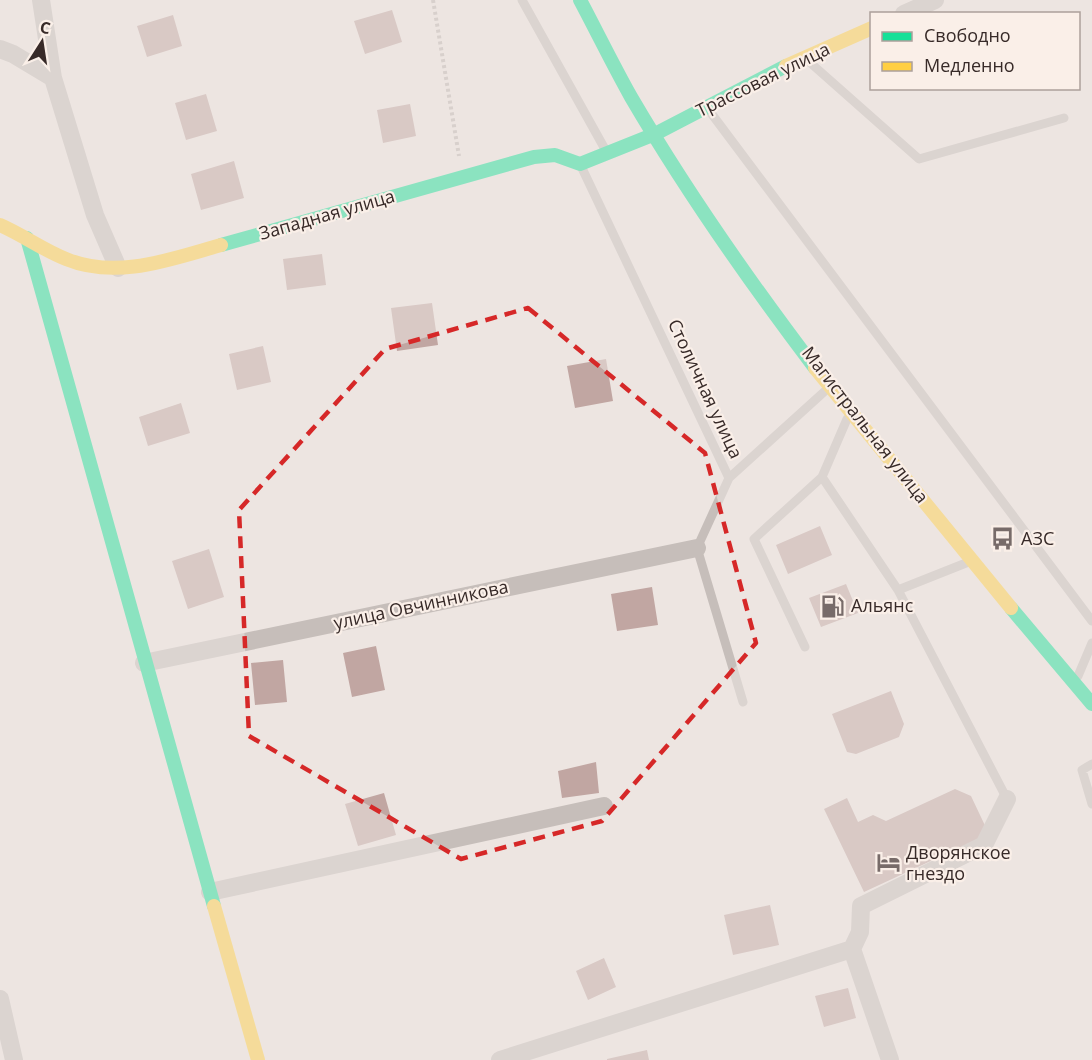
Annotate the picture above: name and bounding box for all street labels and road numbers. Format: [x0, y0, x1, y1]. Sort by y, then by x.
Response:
street label: Трассовая улица [692, 36, 833, 122]
street label: Западная улица [256, 183, 397, 245]
street label: Столичная улица [663, 315, 749, 462]
street label: Магистральная улица [797, 341, 935, 508]
street label: улица Овчинникова [331, 574, 510, 634]

